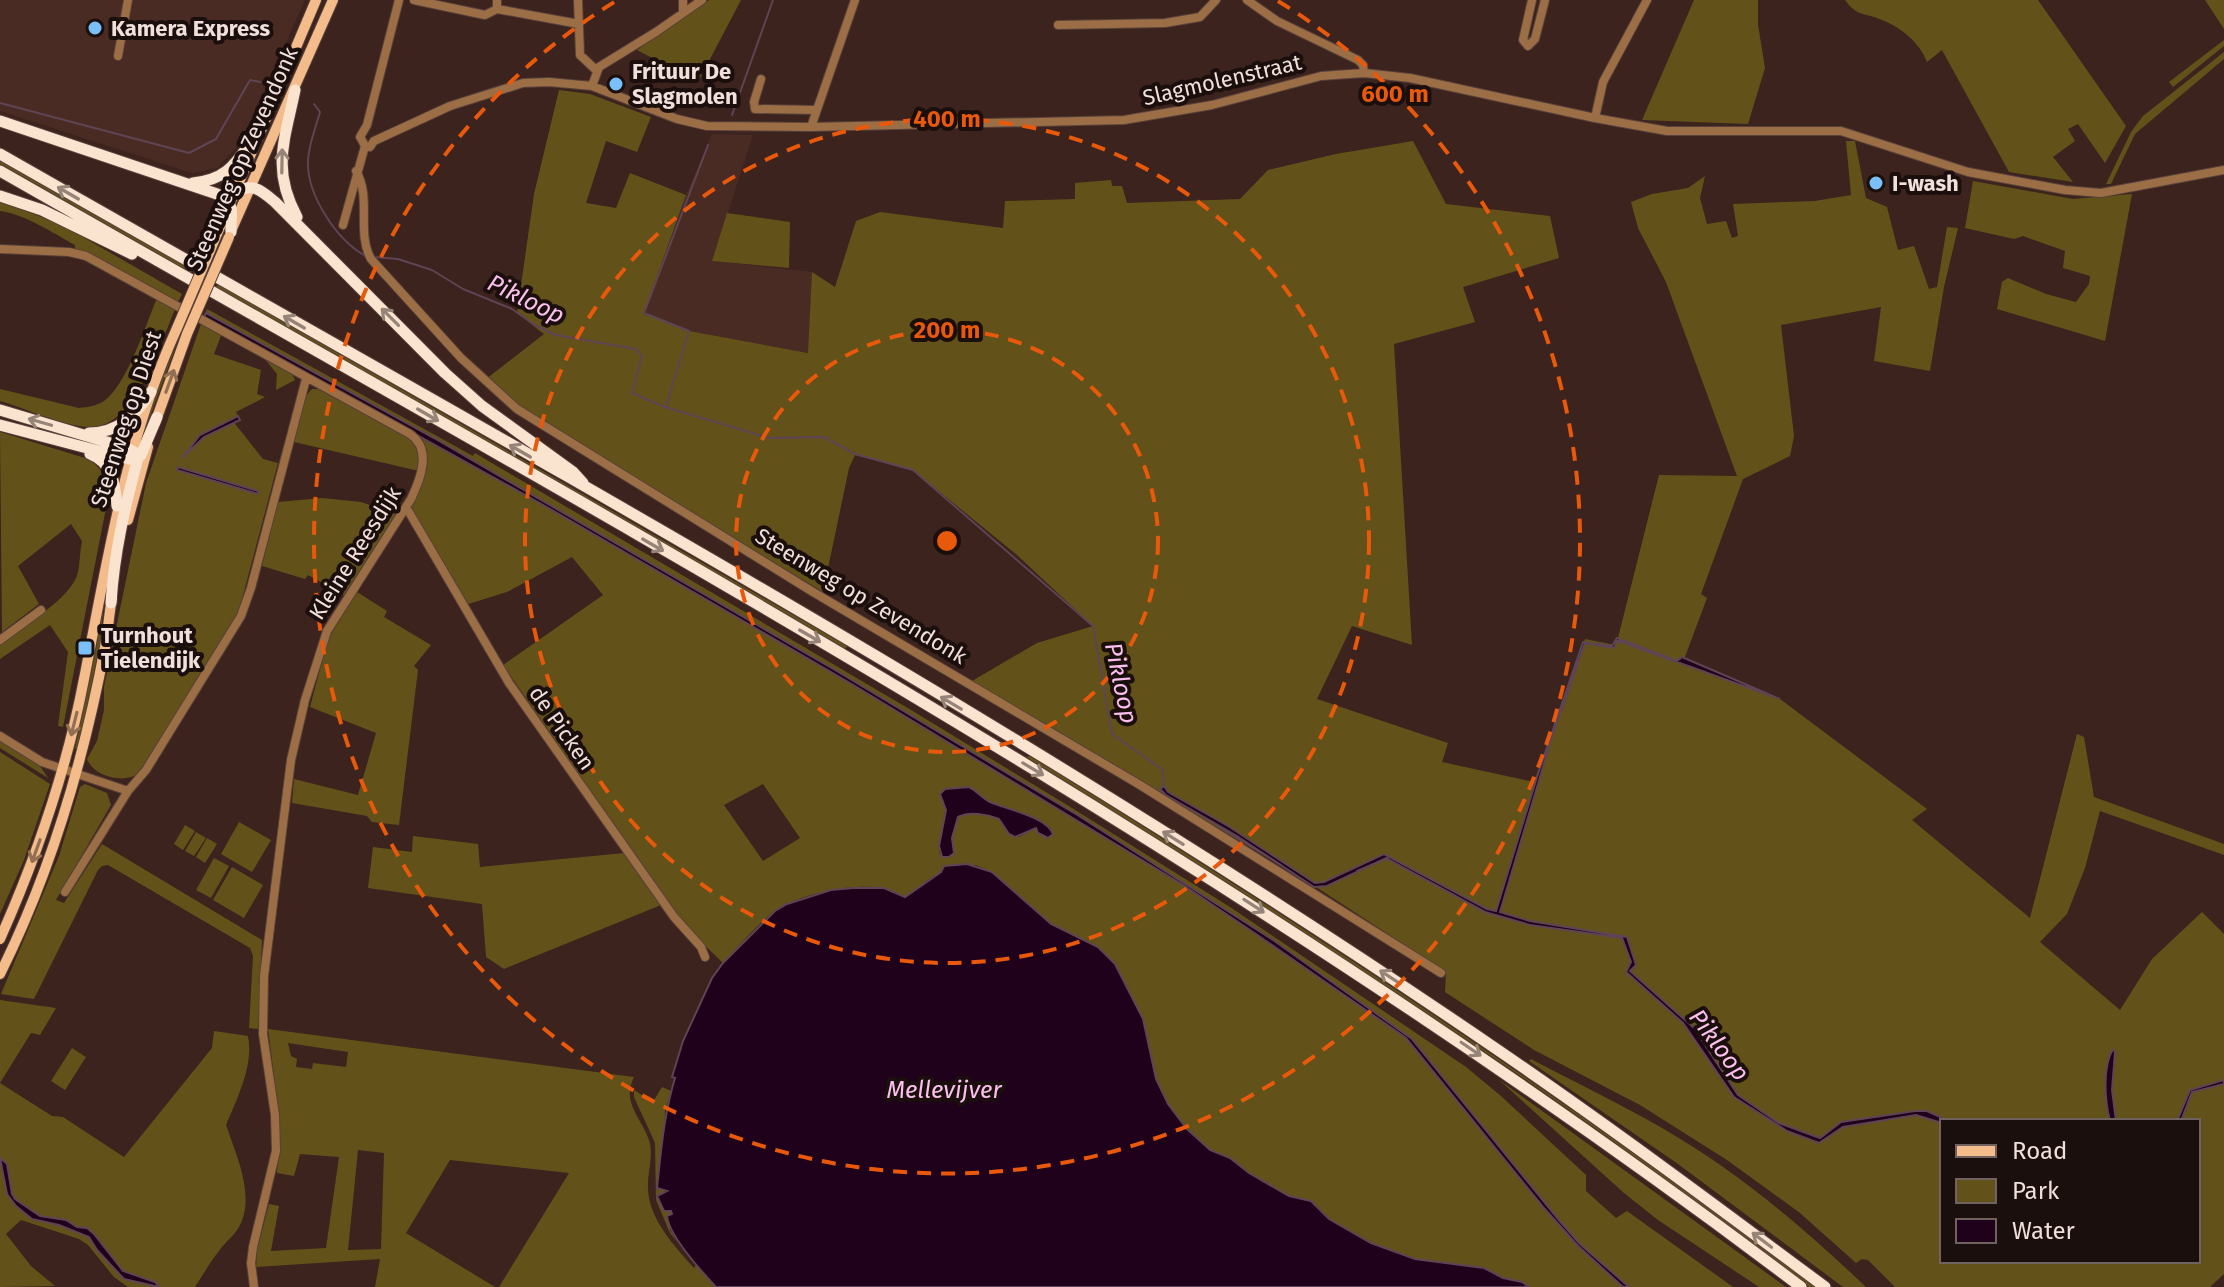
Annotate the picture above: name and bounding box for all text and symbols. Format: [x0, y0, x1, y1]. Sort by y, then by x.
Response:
place label: Kamera Express [111, 15, 271, 42]
marker: Kamera Express [86, 19, 104, 37]
street label: Steenweg op Zevendonk [180, 42, 304, 275]
street label: Slagmolenstraat [1140, 49, 1304, 111]
place label: Frituur De Slagmolen [632, 58, 738, 110]
marker: Frituur De Slagmolen [607, 75, 625, 93]
text: 600 m [1361, 80, 1429, 108]
text: 400 m [913, 105, 981, 133]
one-way arrow [274, 148, 290, 175]
place label: I-wash [1892, 170, 1959, 197]
marker: I-wash [1867, 174, 1885, 192]
one-way arrow [57, 185, 81, 200]
water label: Pikloop [483, 268, 569, 330]
one-way arrow [381, 308, 400, 327]
one-way arrow [283, 314, 306, 330]
text: 200 m [914, 316, 980, 344]
street label: Steenweg op Diest [85, 327, 167, 511]
one-way arrow [164, 369, 178, 393]
one-way arrow [416, 407, 439, 423]
one-way arrow [28, 414, 54, 429]
one-way arrow [509, 443, 532, 459]
street label: Kleine Reesdijk [303, 481, 407, 625]
street label: Steenweg op Zevendonk [750, 522, 972, 670]
centre of rings [933, 527, 961, 555]
one-way arrow [641, 538, 665, 553]
place label: Turnhout Tielendijk [101, 622, 201, 674]
one-way arrow [798, 628, 821, 644]
marker: Turnhout Tielendijk [76, 639, 94, 657]
water label: Pikloop [1099, 640, 1143, 726]
street label: de Picken [523, 681, 601, 775]
one-way arrow [940, 695, 963, 711]
one-way arrow [66, 710, 81, 736]
one-way arrow [1021, 761, 1044, 777]
one-way arrow [1162, 830, 1185, 846]
one-way arrow [28, 838, 42, 862]
one-way arrow [1242, 898, 1265, 914]
one-way arrow [1379, 969, 1401, 986]
water label: Pikloop [1683, 1004, 1755, 1086]
one-way arrow [1459, 1041, 1481, 1057]
water label: Mellevijver [886, 1076, 1002, 1104]
legend [1940, 1119, 2200, 1263]
text: Road [2012, 1137, 2067, 1165]
text: Park [2012, 1177, 2060, 1205]
text: Water [2012, 1217, 2076, 1245]
one-way arrow [1752, 1232, 1774, 1248]

